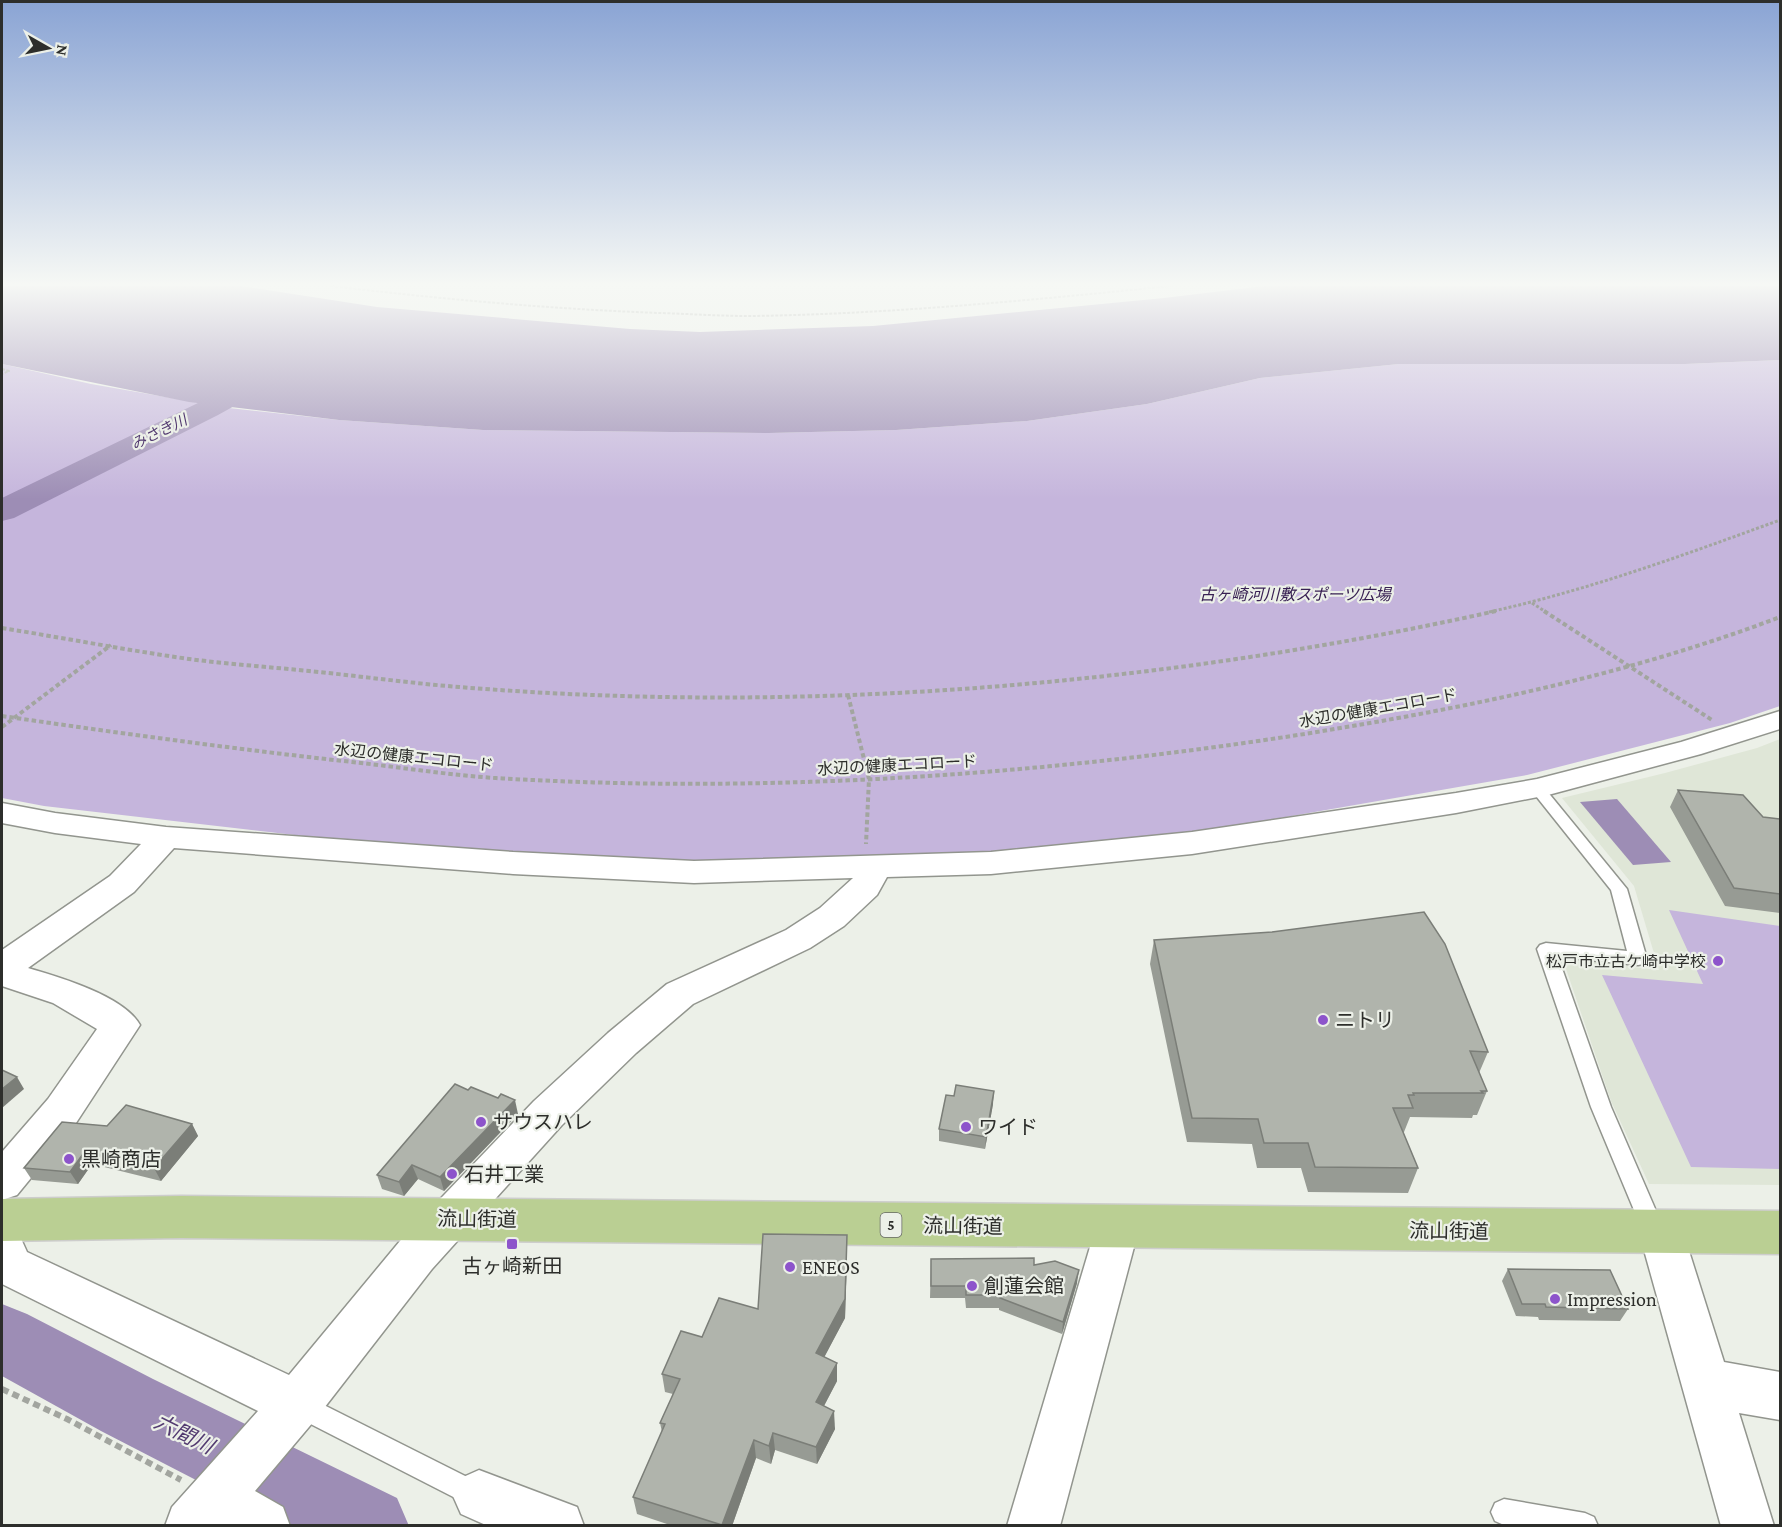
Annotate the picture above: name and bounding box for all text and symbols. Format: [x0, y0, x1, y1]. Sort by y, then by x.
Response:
north arrow [18, 18, 78, 78]
text: N [53, 44, 72, 57]
water label: みさき川 [129, 411, 191, 452]
park label: 古ヶ崎河川敷スポーツ広場 [1199, 586, 1393, 603]
street label: 水辺の健康エコロード [1298, 686, 1458, 730]
street label: 水辺の健康エコロード [334, 740, 494, 774]
street label: 水辺の健康エコロード [817, 752, 977, 778]
place label: 松戸市立古ケ崎中学校 [1546, 953, 1706, 970]
marker: 松戸市立古ケ崎中学校 [1711, 954, 1725, 968]
place label: ニトリ [1335, 1009, 1395, 1031]
marker: ニトリ [1316, 1013, 1330, 1027]
place label: サウスハレ [493, 1111, 593, 1133]
marker: サウスハレ [474, 1115, 488, 1129]
place label: ワイド [978, 1116, 1038, 1138]
marker: ワイド [959, 1120, 973, 1134]
place label: 黒崎商店 [81, 1148, 161, 1170]
marker: 黒崎商店 [62, 1152, 76, 1166]
place label: 石井工業 [464, 1163, 544, 1185]
marker: 石井工業 [445, 1167, 459, 1181]
street label: 流山街道 [437, 1207, 517, 1231]
road number: 5 [880, 1213, 902, 1237]
street label: 流山街道 [923, 1214, 1003, 1238]
street label: 流山街道 [1409, 1219, 1489, 1243]
marker: 古ヶ崎新田 [505, 1237, 519, 1251]
place label: 古ヶ崎新田 [462, 1255, 562, 1277]
place label: ENEOS [802, 1256, 860, 1278]
marker: ENEOS [783, 1260, 797, 1274]
place label: 創蓮会館 [984, 1275, 1064, 1297]
marker: 創蓮会館 [965, 1279, 979, 1293]
place label: Impression [1567, 1288, 1657, 1311]
marker: Impression [1548, 1292, 1562, 1306]
water label: 六間川 [150, 1409, 219, 1459]

